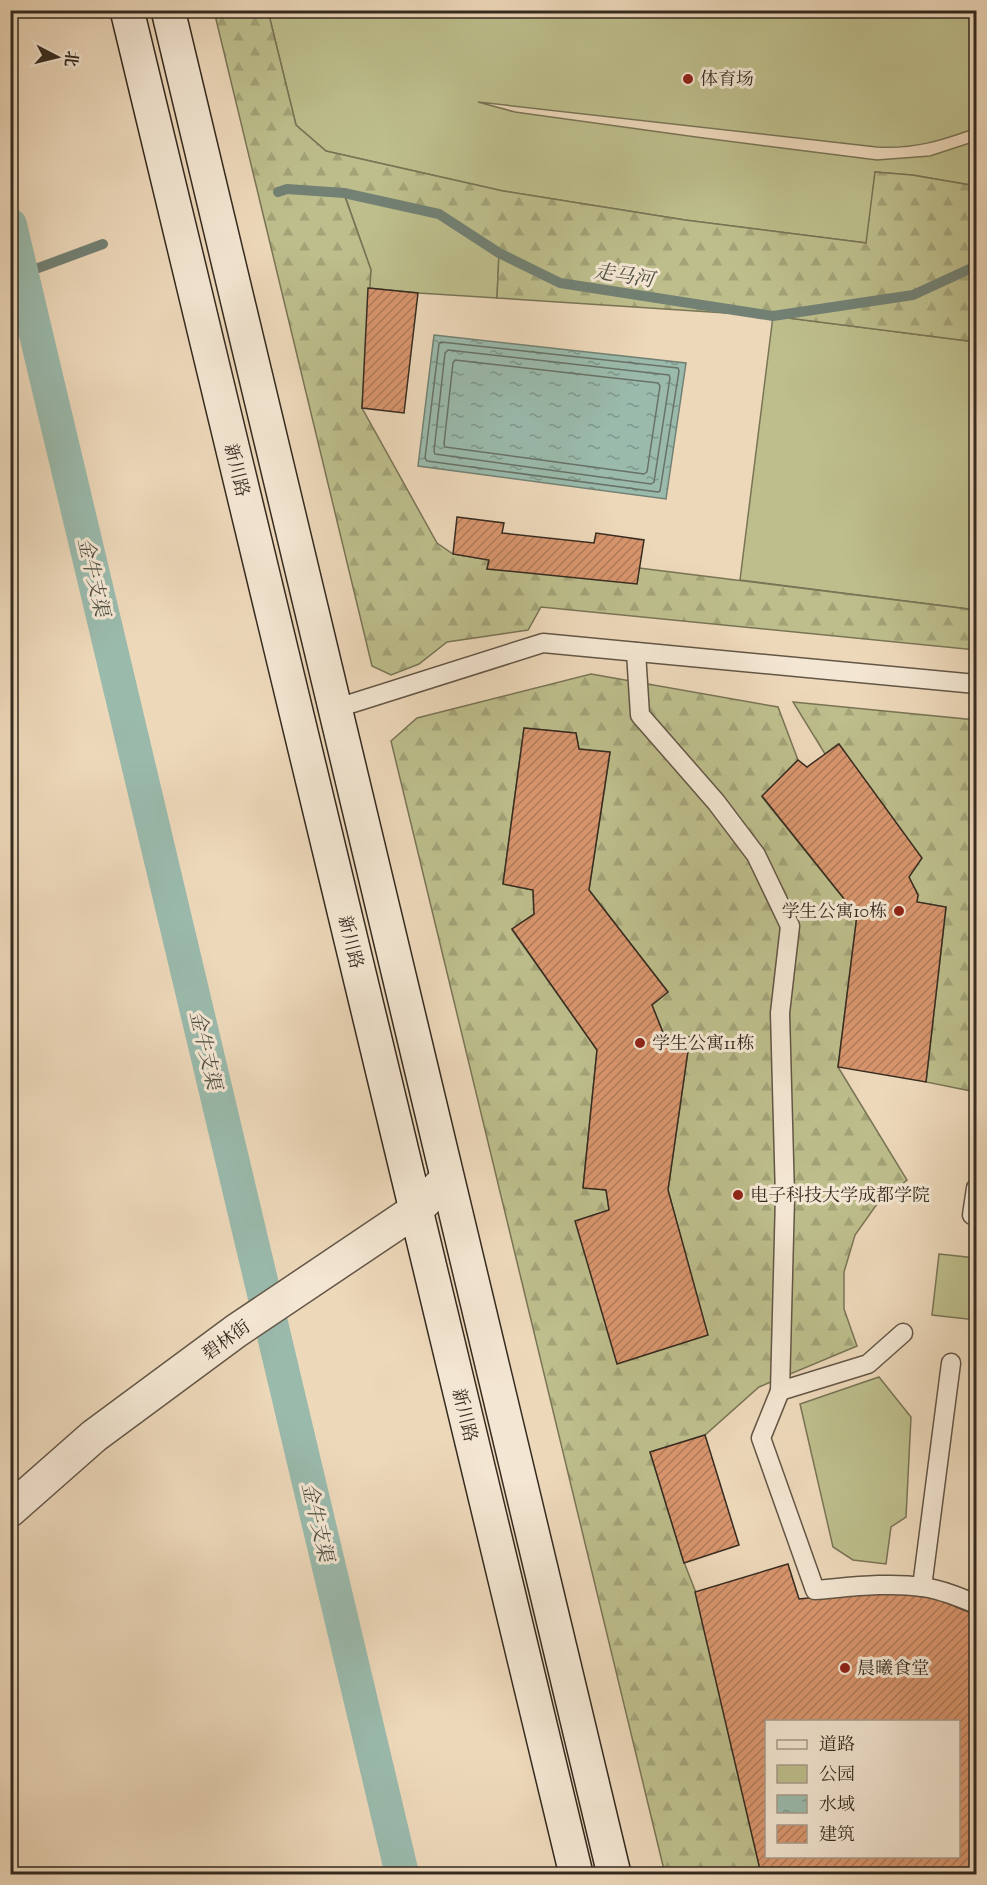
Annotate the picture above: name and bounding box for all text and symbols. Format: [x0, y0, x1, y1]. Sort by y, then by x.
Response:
north arrow [27, 27, 87, 87]
text: 北 [57, 49, 82, 68]
place label: 体育场 [700, 68, 754, 94]
marker: 体育场 [681, 72, 695, 86]
water label: 走马河 [592, 258, 658, 297]
street label: 新川路 [216, 441, 254, 500]
water label: 金牛支渠 [68, 535, 115, 623]
place label: 学生公寓10栋 [782, 900, 887, 926]
marker: 学生公寓10栋 [892, 904, 906, 918]
street label: 新川路 [330, 913, 368, 972]
water label: 金牛支渠 [180, 1008, 227, 1096]
place label: 学生公寓11栋 [652, 1032, 754, 1058]
marker: 学生公寓11栋 [633, 1036, 647, 1050]
place label: 电子科技大学成都学院 [750, 1184, 930, 1210]
marker: 电子科技大学成都学院 [731, 1188, 745, 1202]
street label: 碧林街 [198, 1315, 257, 1368]
street label: 新川路 [444, 1386, 482, 1445]
water label: 金牛支渠 [292, 1480, 339, 1568]
place label: 晨曦食堂 [857, 1657, 929, 1683]
marker: 晨曦食堂 [838, 1661, 852, 1675]
legend [765, 1720, 960, 1858]
text: 道路 [819, 1733, 855, 1759]
text: 公园 [819, 1763, 855, 1789]
text: 水域 [819, 1793, 855, 1819]
text: 建筑 [819, 1823, 855, 1849]

